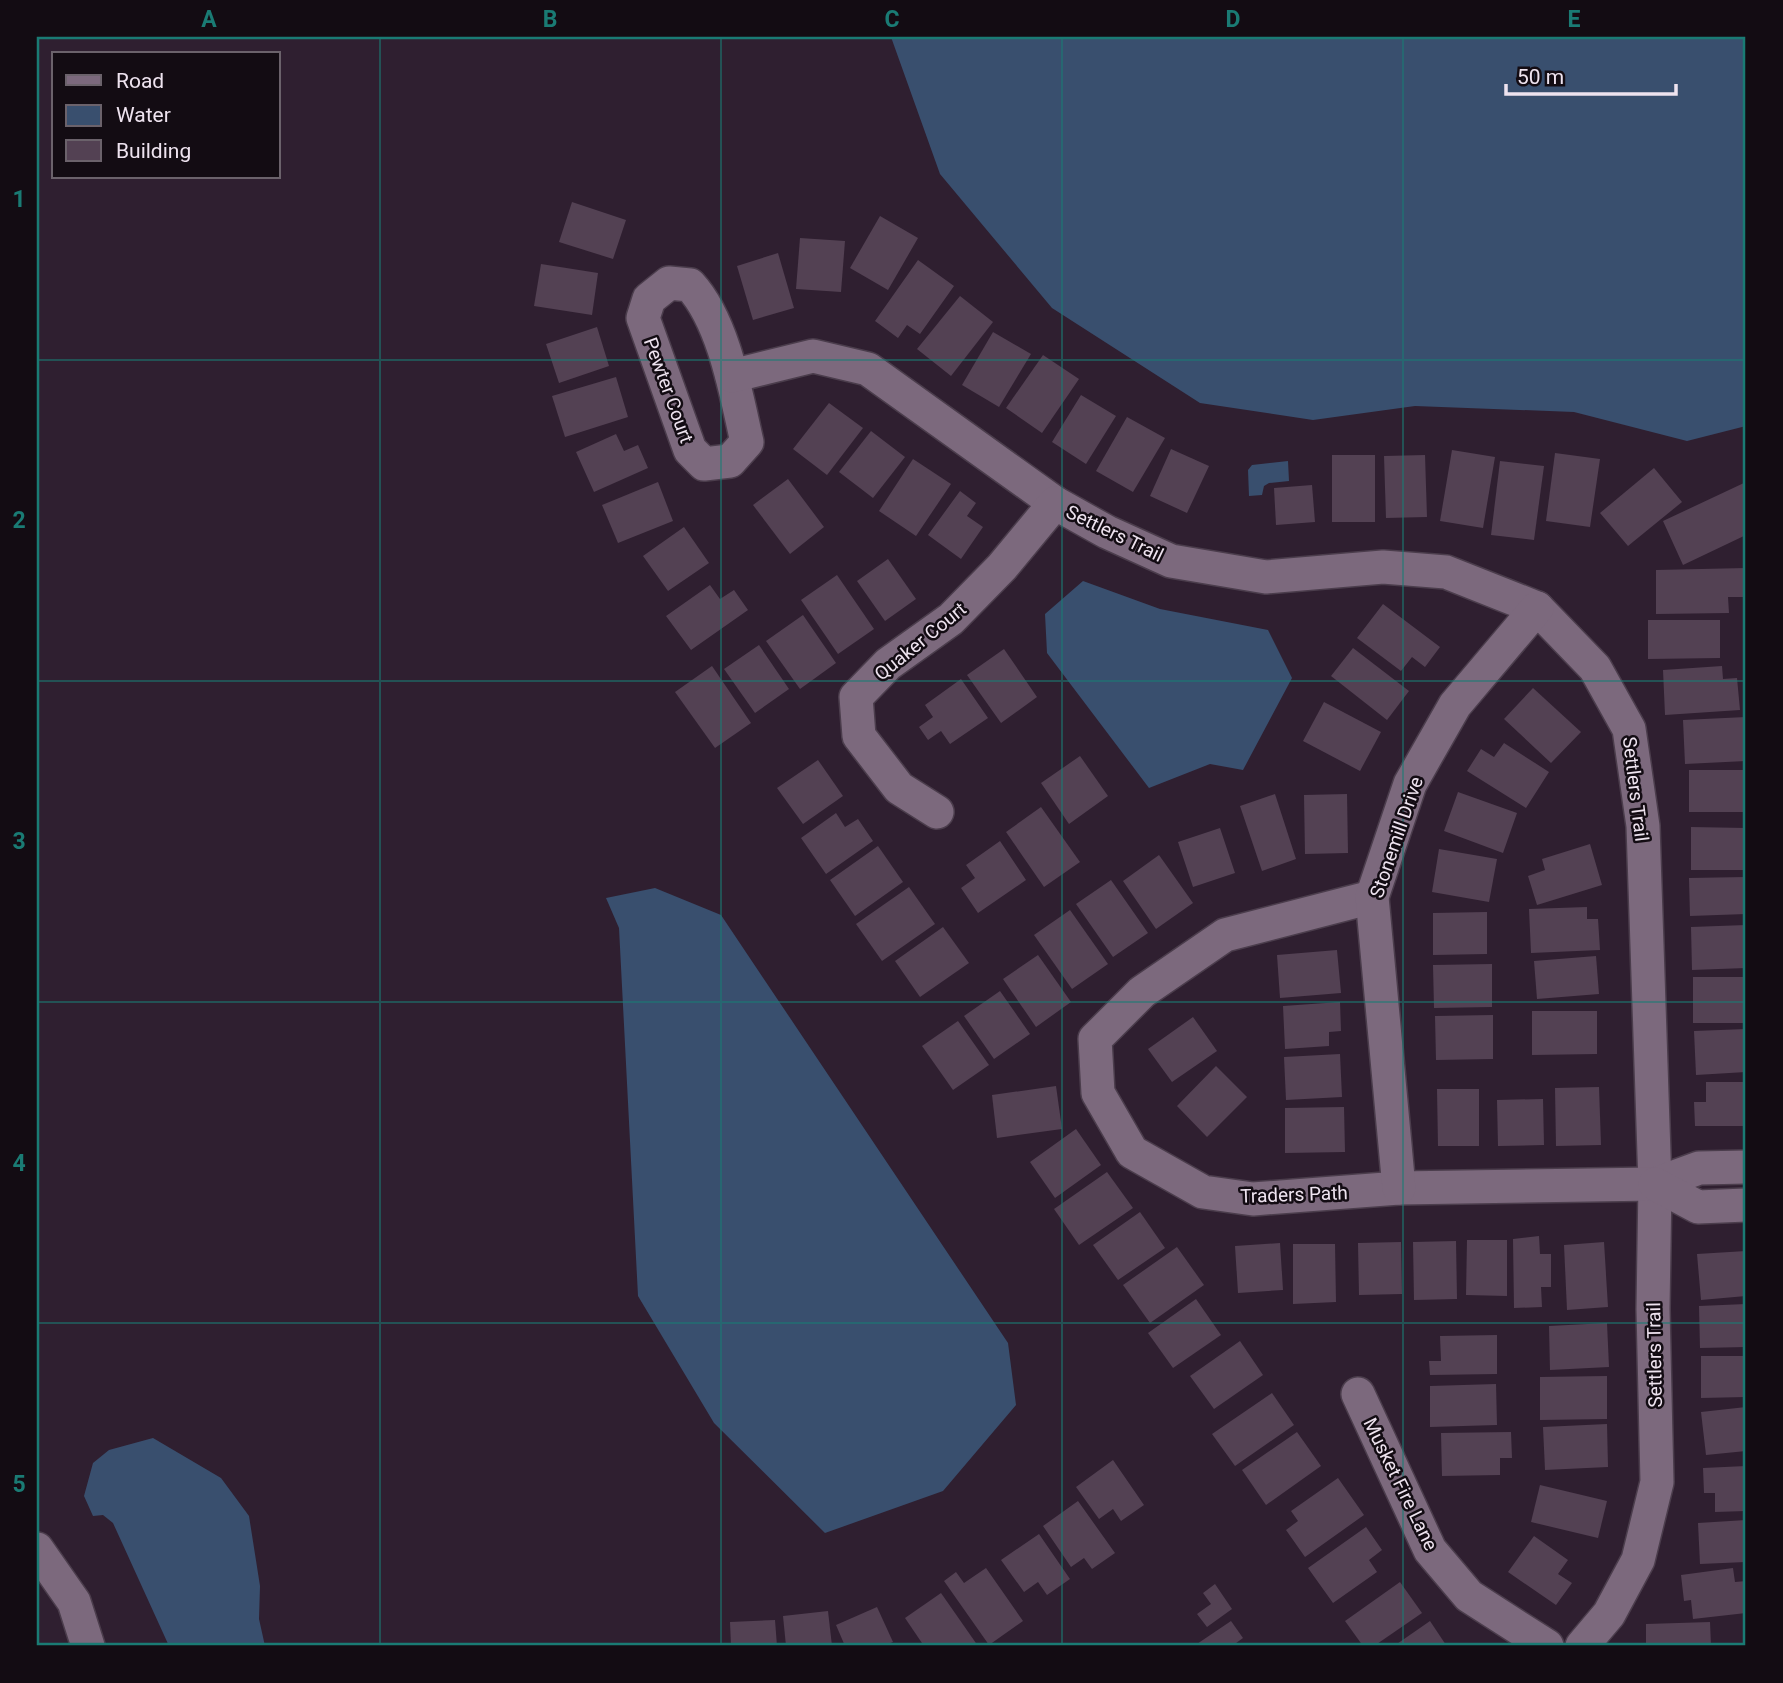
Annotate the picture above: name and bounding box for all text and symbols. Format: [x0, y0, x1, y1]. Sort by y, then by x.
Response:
text: A [201, 6, 217, 33]
text: B [543, 6, 557, 33]
text: C [884, 6, 900, 33]
text: D [1226, 6, 1240, 33]
text: E [1568, 6, 1581, 33]
legend [52, 52, 280, 178]
scale bar [1506, 52, 1676, 96]
text: 50 m [1517, 65, 1564, 89]
text: Road [116, 69, 164, 93]
text: Water [116, 103, 171, 127]
text: Building [116, 139, 191, 163]
text: 1 [12, 186, 26, 213]
street label: Pewter Court [639, 334, 698, 446]
street label: Settlers Trail [1062, 500, 1167, 567]
text: 2 [12, 507, 26, 534]
street label: Quaker Court [870, 597, 971, 685]
street label: Settlers Trail [1618, 735, 1653, 843]
street label: Stonemill Drive [1365, 774, 1428, 901]
text: 3 [12, 828, 26, 855]
text: 4 [12, 1150, 26, 1177]
street label: Traders Path [1240, 1181, 1348, 1208]
street label: Settlers Trail [1642, 1302, 1667, 1408]
street label: Musket Fire Lane [1359, 1414, 1443, 1554]
text: 5 [12, 1471, 26, 1498]

